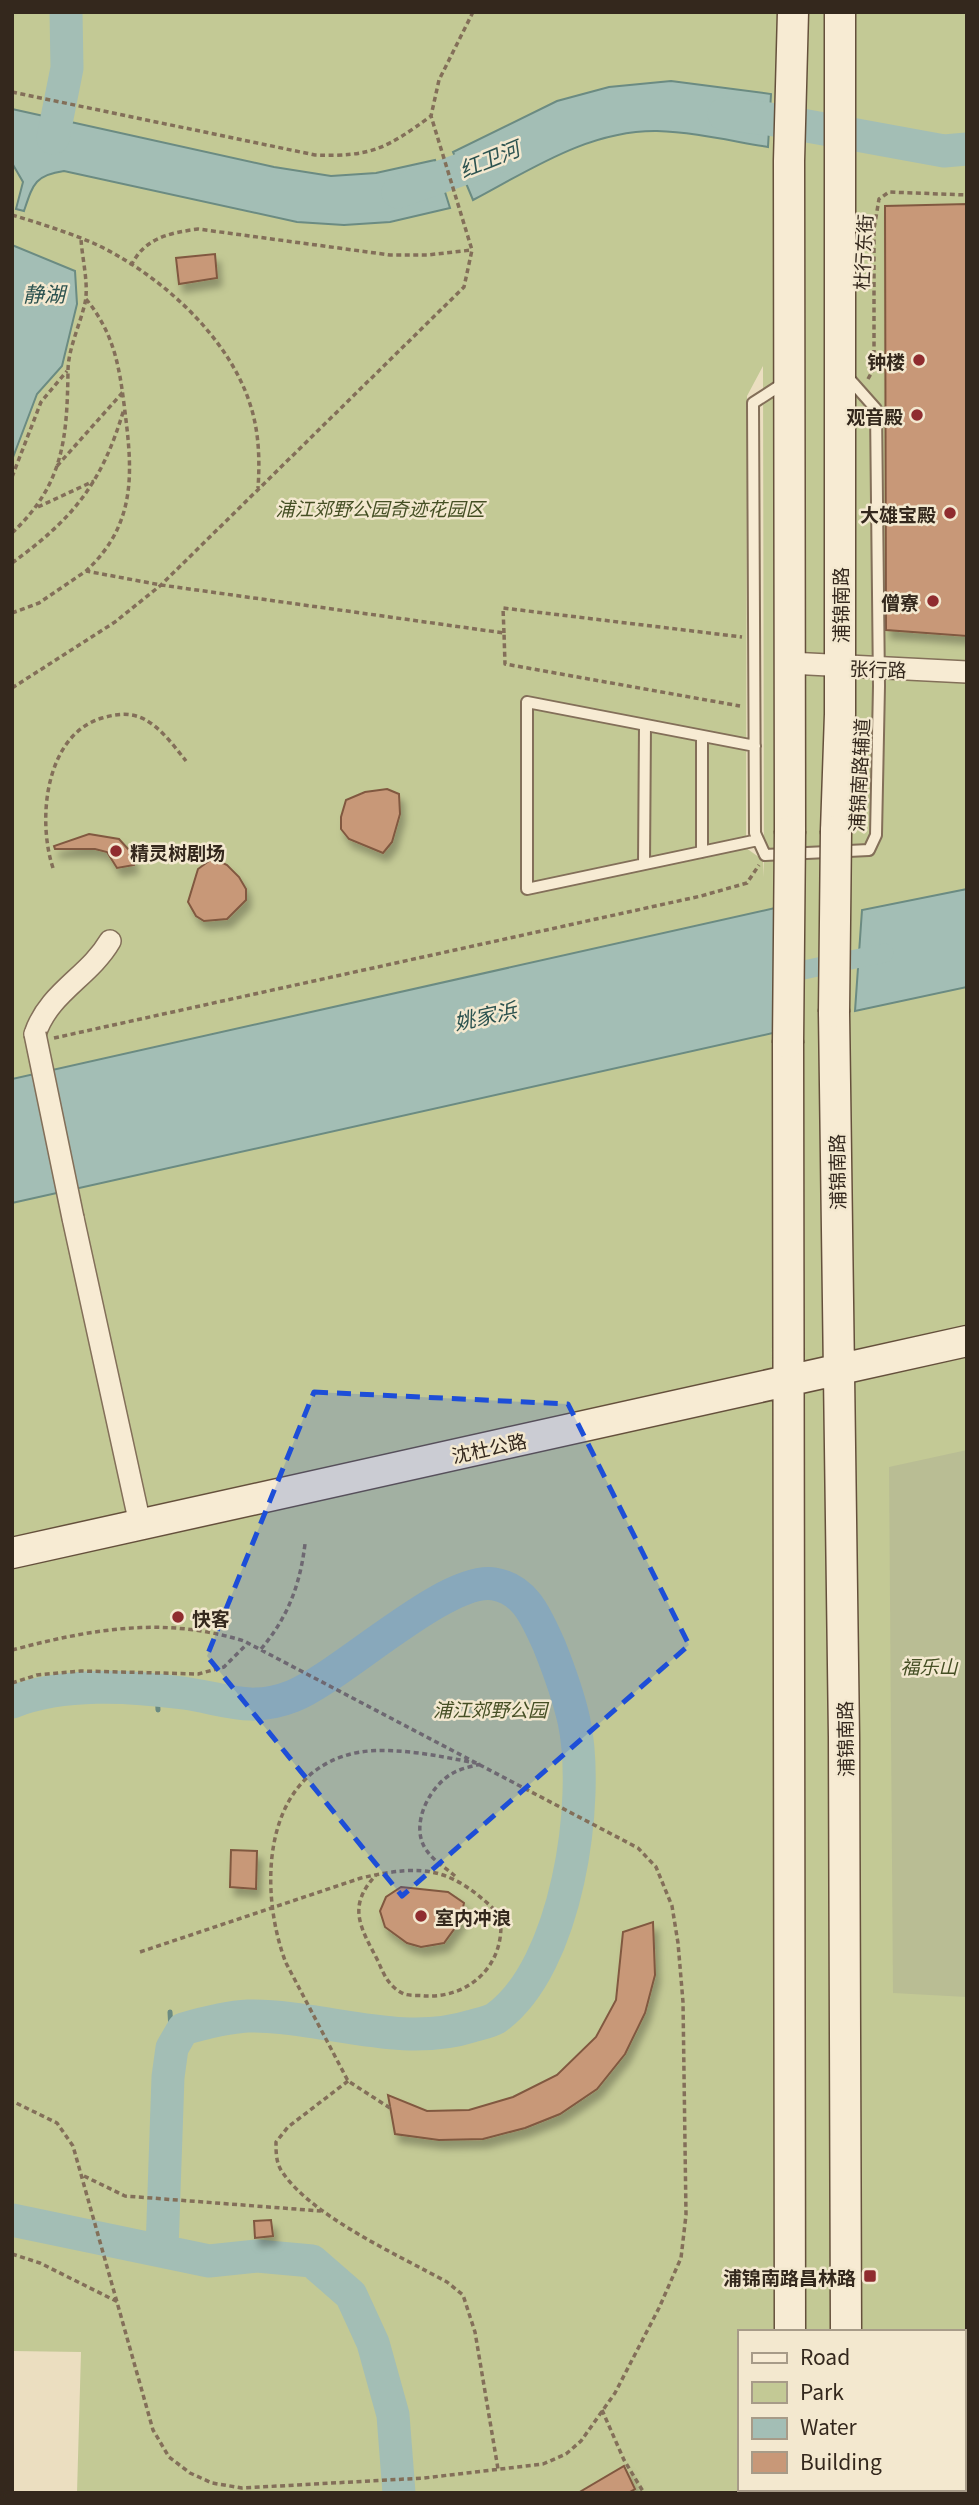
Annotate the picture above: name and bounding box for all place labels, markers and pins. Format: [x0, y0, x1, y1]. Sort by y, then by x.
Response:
place label: 钟楼 [867, 347, 905, 374]
marker: 钟楼 [911, 352, 927, 368]
place label: 观音殿 [846, 402, 903, 429]
marker: 观音殿 [909, 407, 925, 423]
place label: 大雄宝殿 [860, 500, 936, 527]
marker: 大雄宝殿 [942, 505, 958, 521]
place label: 僧寮 [881, 588, 919, 615]
marker: 僧寮 [925, 593, 941, 609]
place label: 精灵树剧场 [130, 838, 225, 865]
marker: 精灵树剧场 [108, 843, 124, 859]
place label: 快客 [192, 1604, 230, 1631]
marker: 快客 [170, 1609, 186, 1625]
place label: 室内冲浪 [435, 1903, 511, 1930]
marker: 室内冲浪 [413, 1908, 429, 1924]
place label: 浦锦南路昌林路 [723, 2263, 856, 2290]
marker: 浦锦南路昌林路 [862, 2268, 878, 2284]

